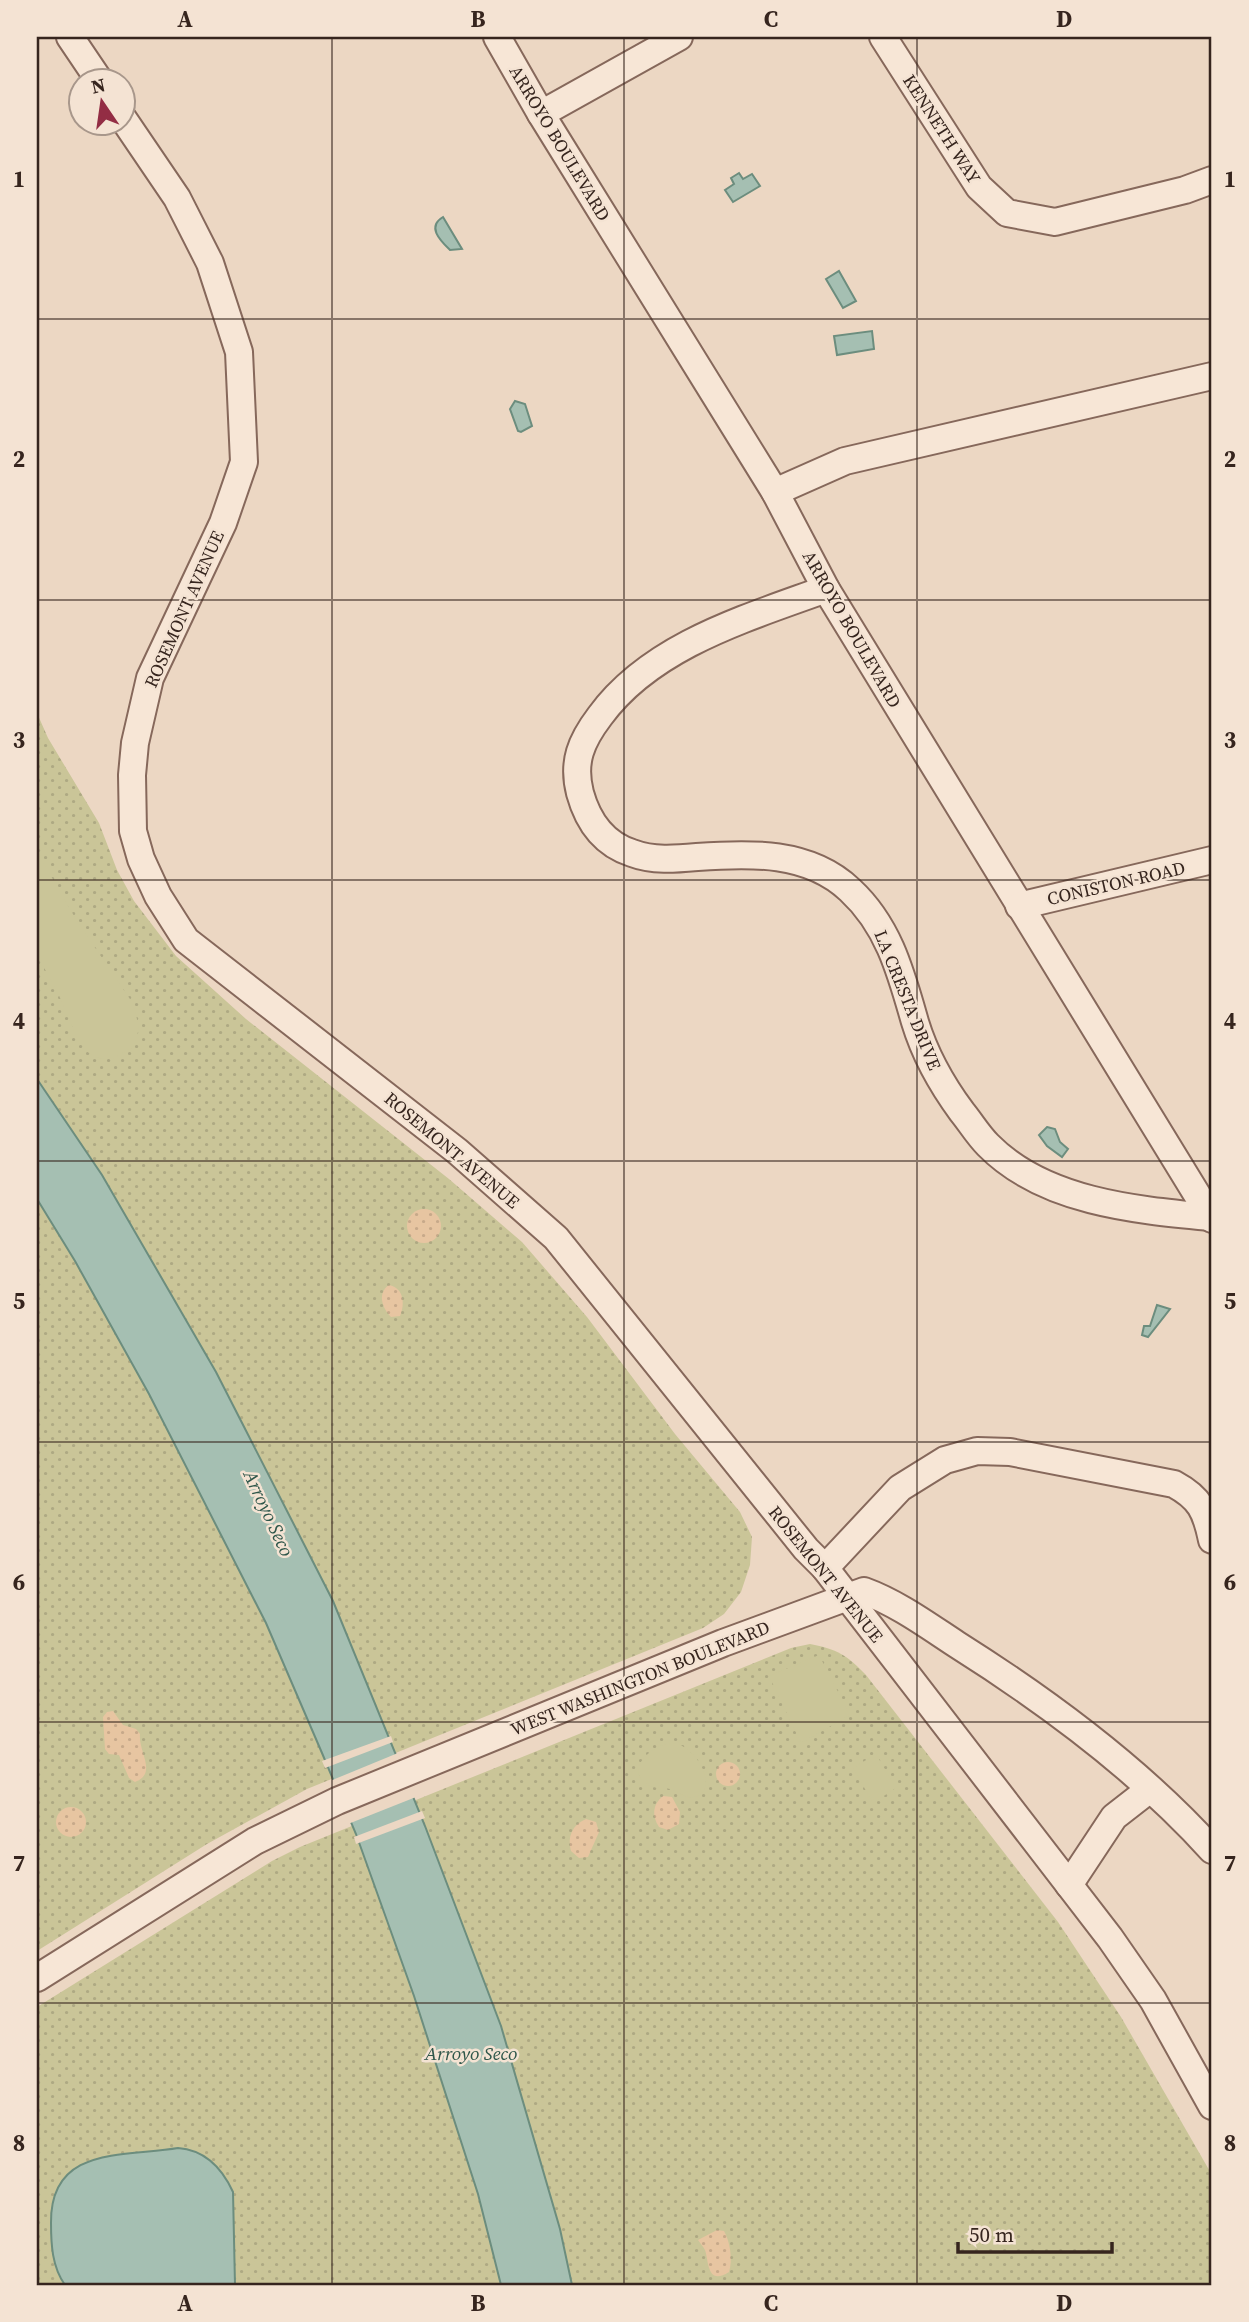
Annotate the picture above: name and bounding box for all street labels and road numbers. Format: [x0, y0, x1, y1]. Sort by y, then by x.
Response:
street label: ARROYO BOULEVARD [504, 60, 616, 226]
street label: KENNETH WAY [897, 69, 987, 189]
street label: ROSEMONT AVENUE [138, 526, 230, 692]
street label: ARROYO BOULEVARD [797, 546, 907, 712]
street label: CONISTON ROAD [1045, 855, 1187, 911]
street label: LA CRESTA DRIVE [868, 926, 948, 1074]
street label: ROSEMONT AVENUE [379, 1086, 525, 1214]
street label: ROSEMONT AVENUE [763, 1500, 889, 1648]
street label: WEST WASHINGTON BOULEVARD [507, 1614, 773, 1742]

